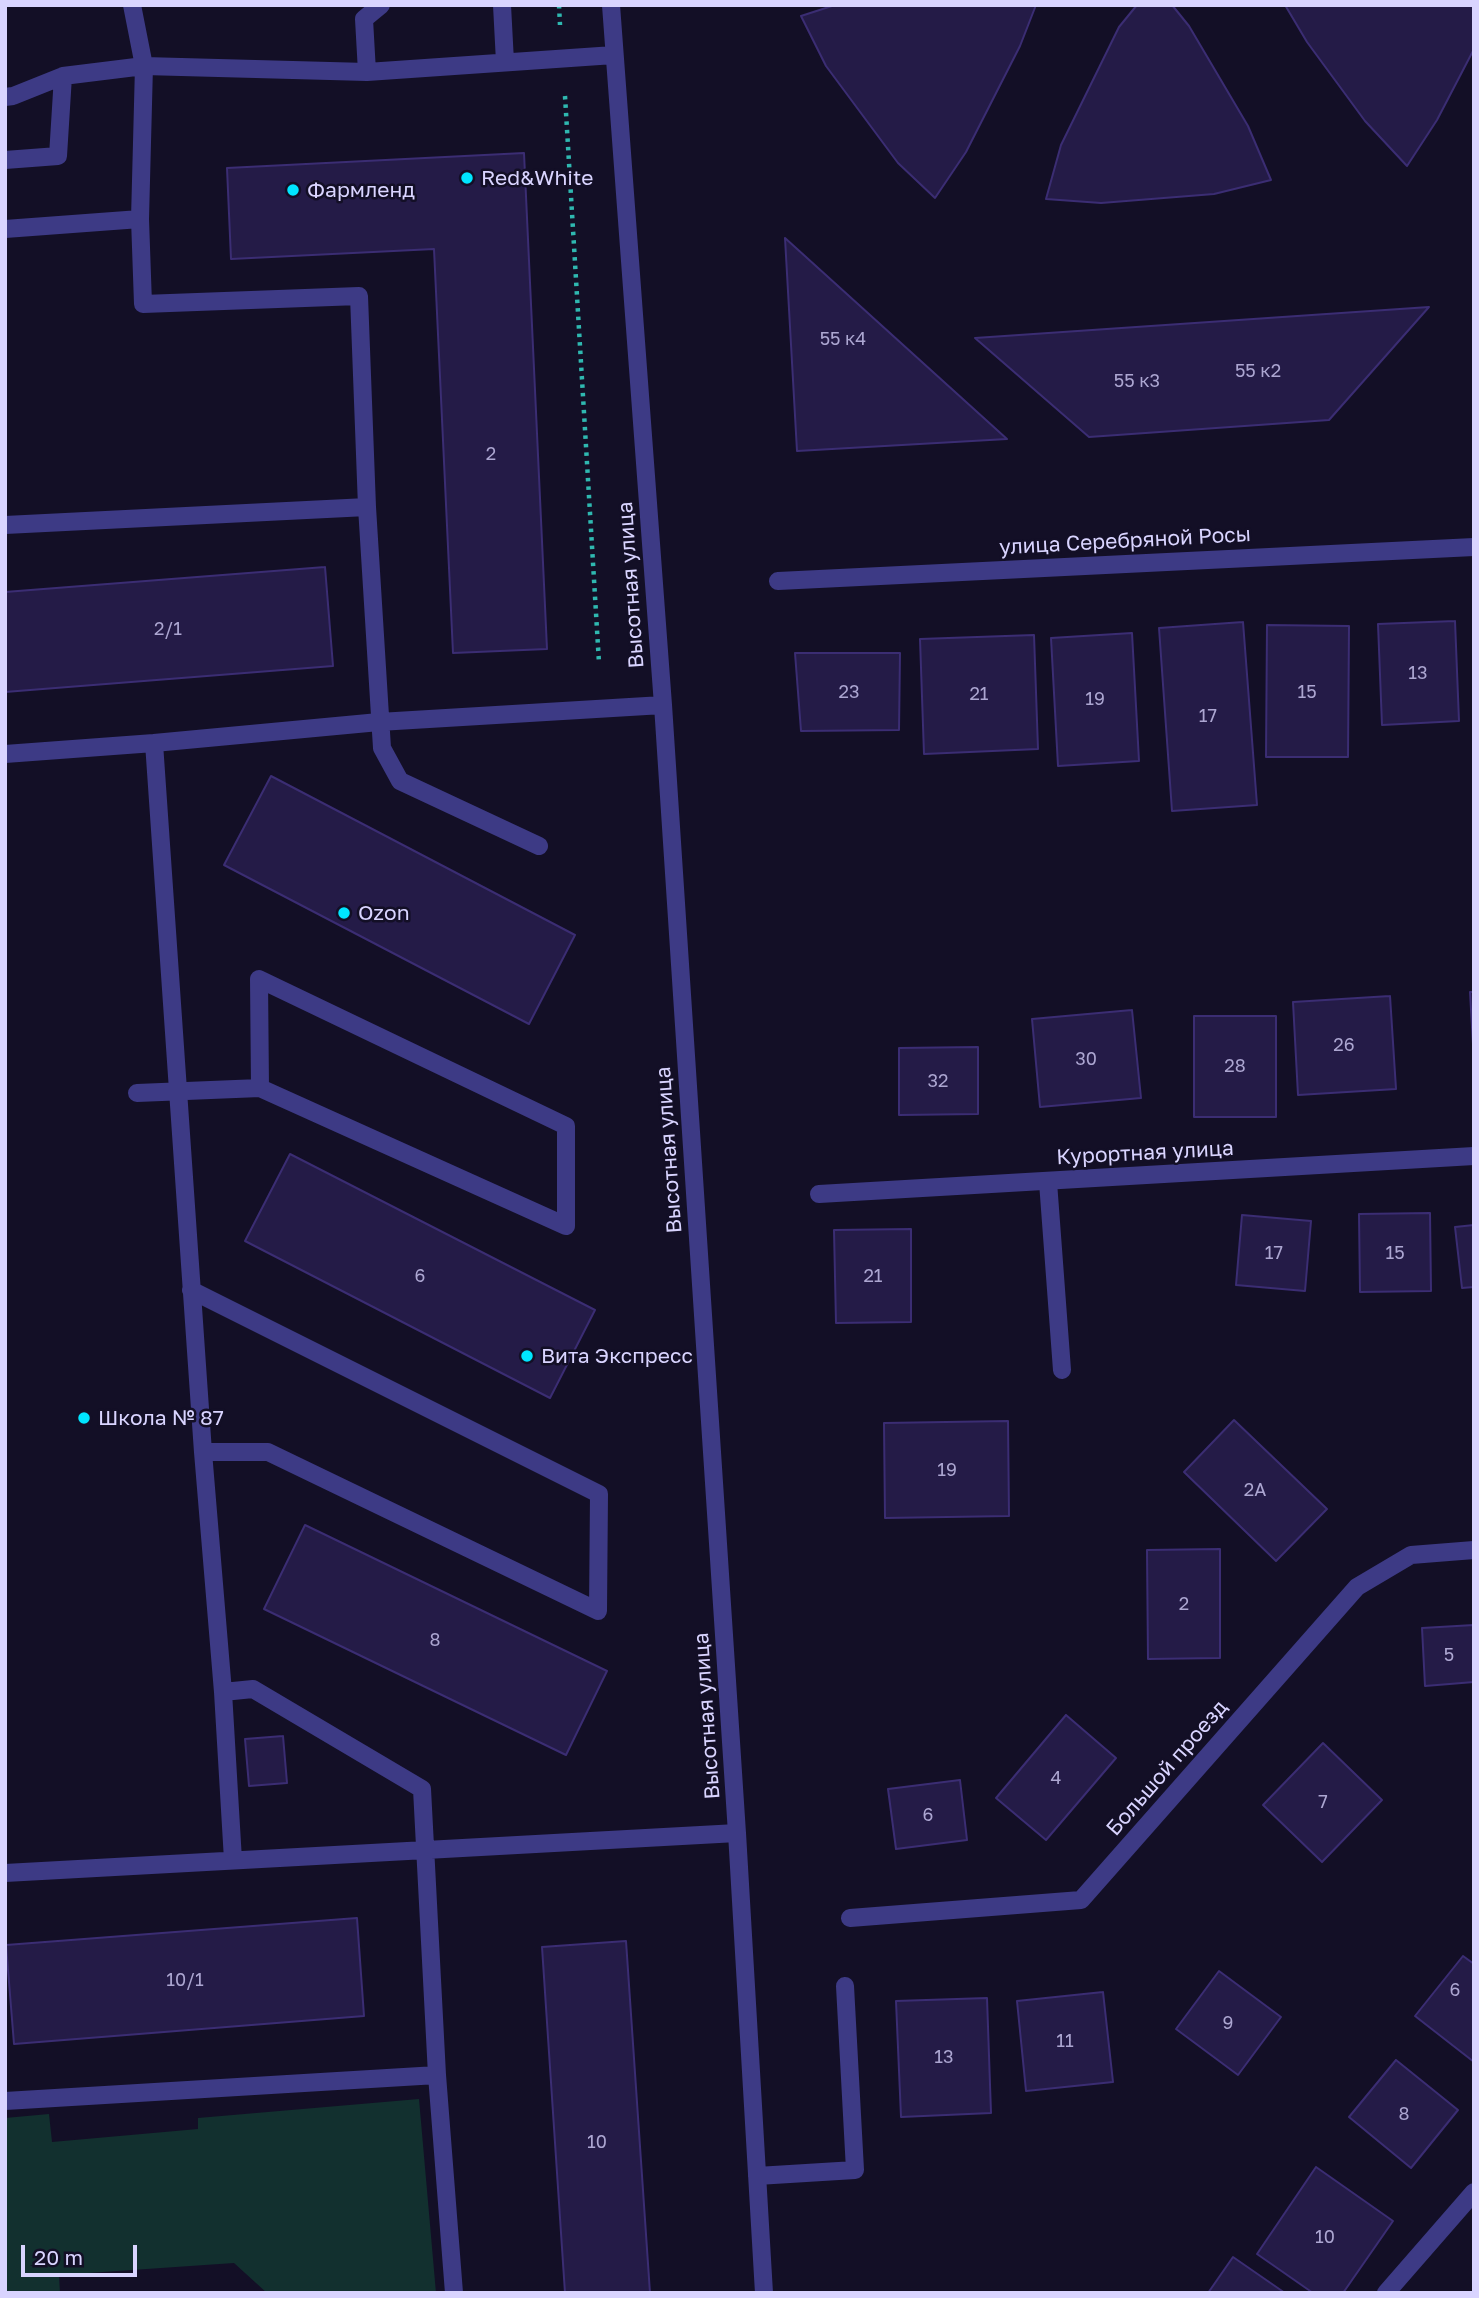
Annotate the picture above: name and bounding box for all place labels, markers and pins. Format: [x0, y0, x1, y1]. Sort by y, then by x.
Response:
place label: Red&White [481, 165, 594, 191]
marker: Red&White [459, 170, 475, 186]
place label: Фармленд [307, 177, 415, 203]
marker: Фармленд [285, 182, 301, 198]
place label: Ozon [358, 900, 410, 926]
marker: Ozon [336, 905, 352, 921]
place label: Вита Экспресс [541, 1343, 693, 1369]
marker: Вита Экспресс [519, 1348, 535, 1364]
place label: Школа № 87 [98, 1405, 224, 1431]
marker: Школа № 87 [76, 1410, 92, 1426]

